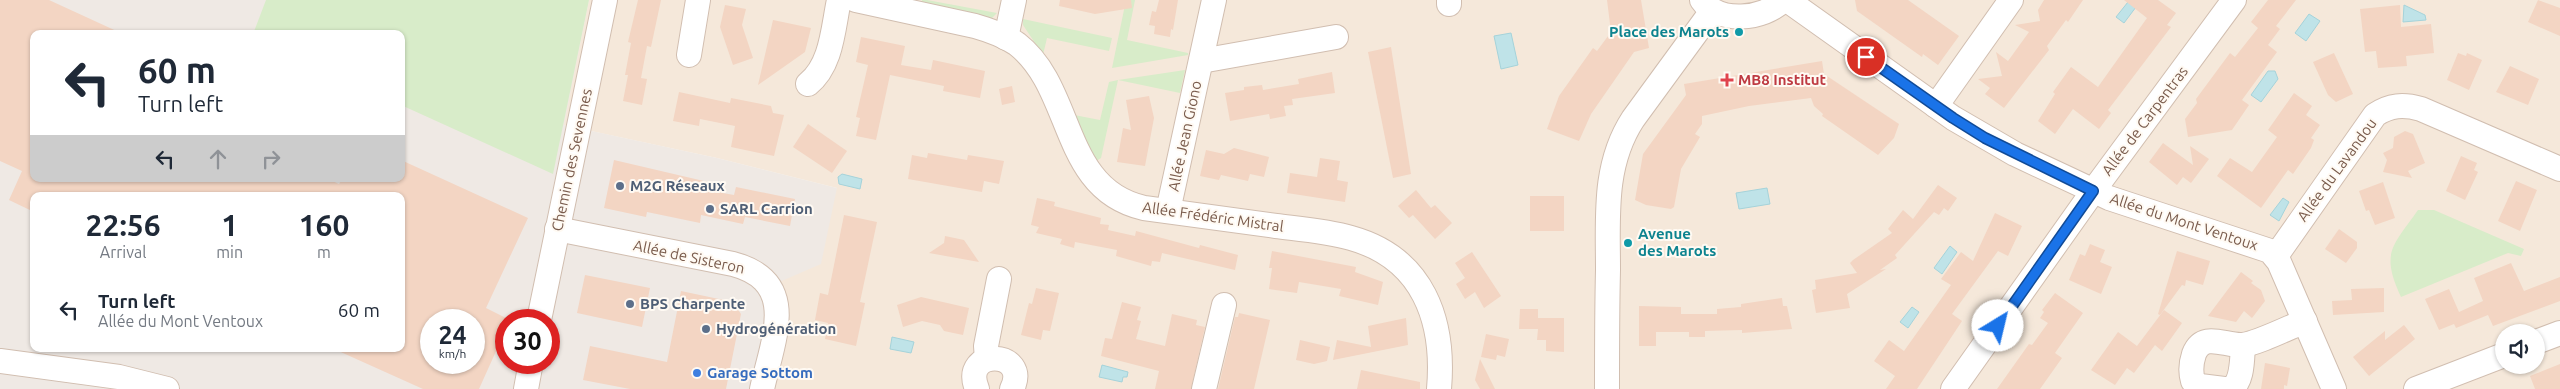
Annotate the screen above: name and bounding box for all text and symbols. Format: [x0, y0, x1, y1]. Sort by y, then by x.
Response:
place label: Place des Marots [1609, 23, 1729, 40]
marker: Place des Marots [1733, 26, 1745, 38]
pin [1845, 36, 1887, 78]
icon: arrive [1852, 43, 1880, 71]
icon: left [55, 50, 120, 115]
text: 60 m [138, 50, 216, 90]
street label: Allée de Carpentras [2098, 63, 2191, 179]
place label: MB8 Institut [1738, 71, 1827, 88]
marker: MB8 Institut [1720, 73, 1734, 87]
street label: Allée Jean Giono [1164, 79, 1205, 193]
street label: Chemin des Sevennes [548, 87, 595, 233]
text: Turn left [138, 91, 223, 116]
street label: Allée du Lavandou [2293, 115, 2380, 225]
icon: left [151, 145, 179, 173]
icon: ahead [204, 145, 232, 173]
icon: right [257, 145, 285, 173]
place label: M2G Réseaux [630, 177, 725, 194]
marker: M2G Réseaux [614, 180, 626, 192]
street label: Allée du Mont Ventoux [2108, 190, 2261, 254]
street label: Allée Frédéric Mistral [1141, 198, 1285, 235]
place label: SARL Carrion [720, 200, 813, 217]
marker: SARL Carrion [704, 203, 716, 215]
text: 22:56 [86, 208, 161, 242]
text: 1 [221, 208, 238, 242]
text: 160 [299, 208, 349, 242]
place label: Avenue des Marots [1638, 225, 1716, 259]
street label: Allée de Sisteron [632, 236, 746, 277]
marker: Avenue des Marots [1622, 237, 1634, 249]
text: Arrival [100, 243, 146, 261]
text: min [216, 243, 243, 261]
text: m [317, 243, 331, 261]
text: Turn left [98, 290, 176, 312]
place label: BPS Charpente [640, 295, 745, 312]
icon: left [55, 296, 83, 324]
marker: BPS Charpente [624, 298, 636, 310]
text: 60 m [338, 299, 380, 321]
position arrow [1971, 299, 2023, 351]
speed limit sign: 30 [495, 309, 560, 374]
text: Allée du Mont Ventoux [98, 312, 263, 330]
place label: Hydrogénération [716, 320, 836, 337]
text: 24 [438, 321, 467, 349]
marker: Hydrogénération [700, 323, 712, 335]
map controls [2495, 324, 2545, 374]
button: sound [2495, 324, 2545, 374]
text: km/h [439, 347, 466, 360]
place label: Garage Sottom [707, 364, 813, 381]
marker: Garage Sottom [691, 367, 703, 379]

